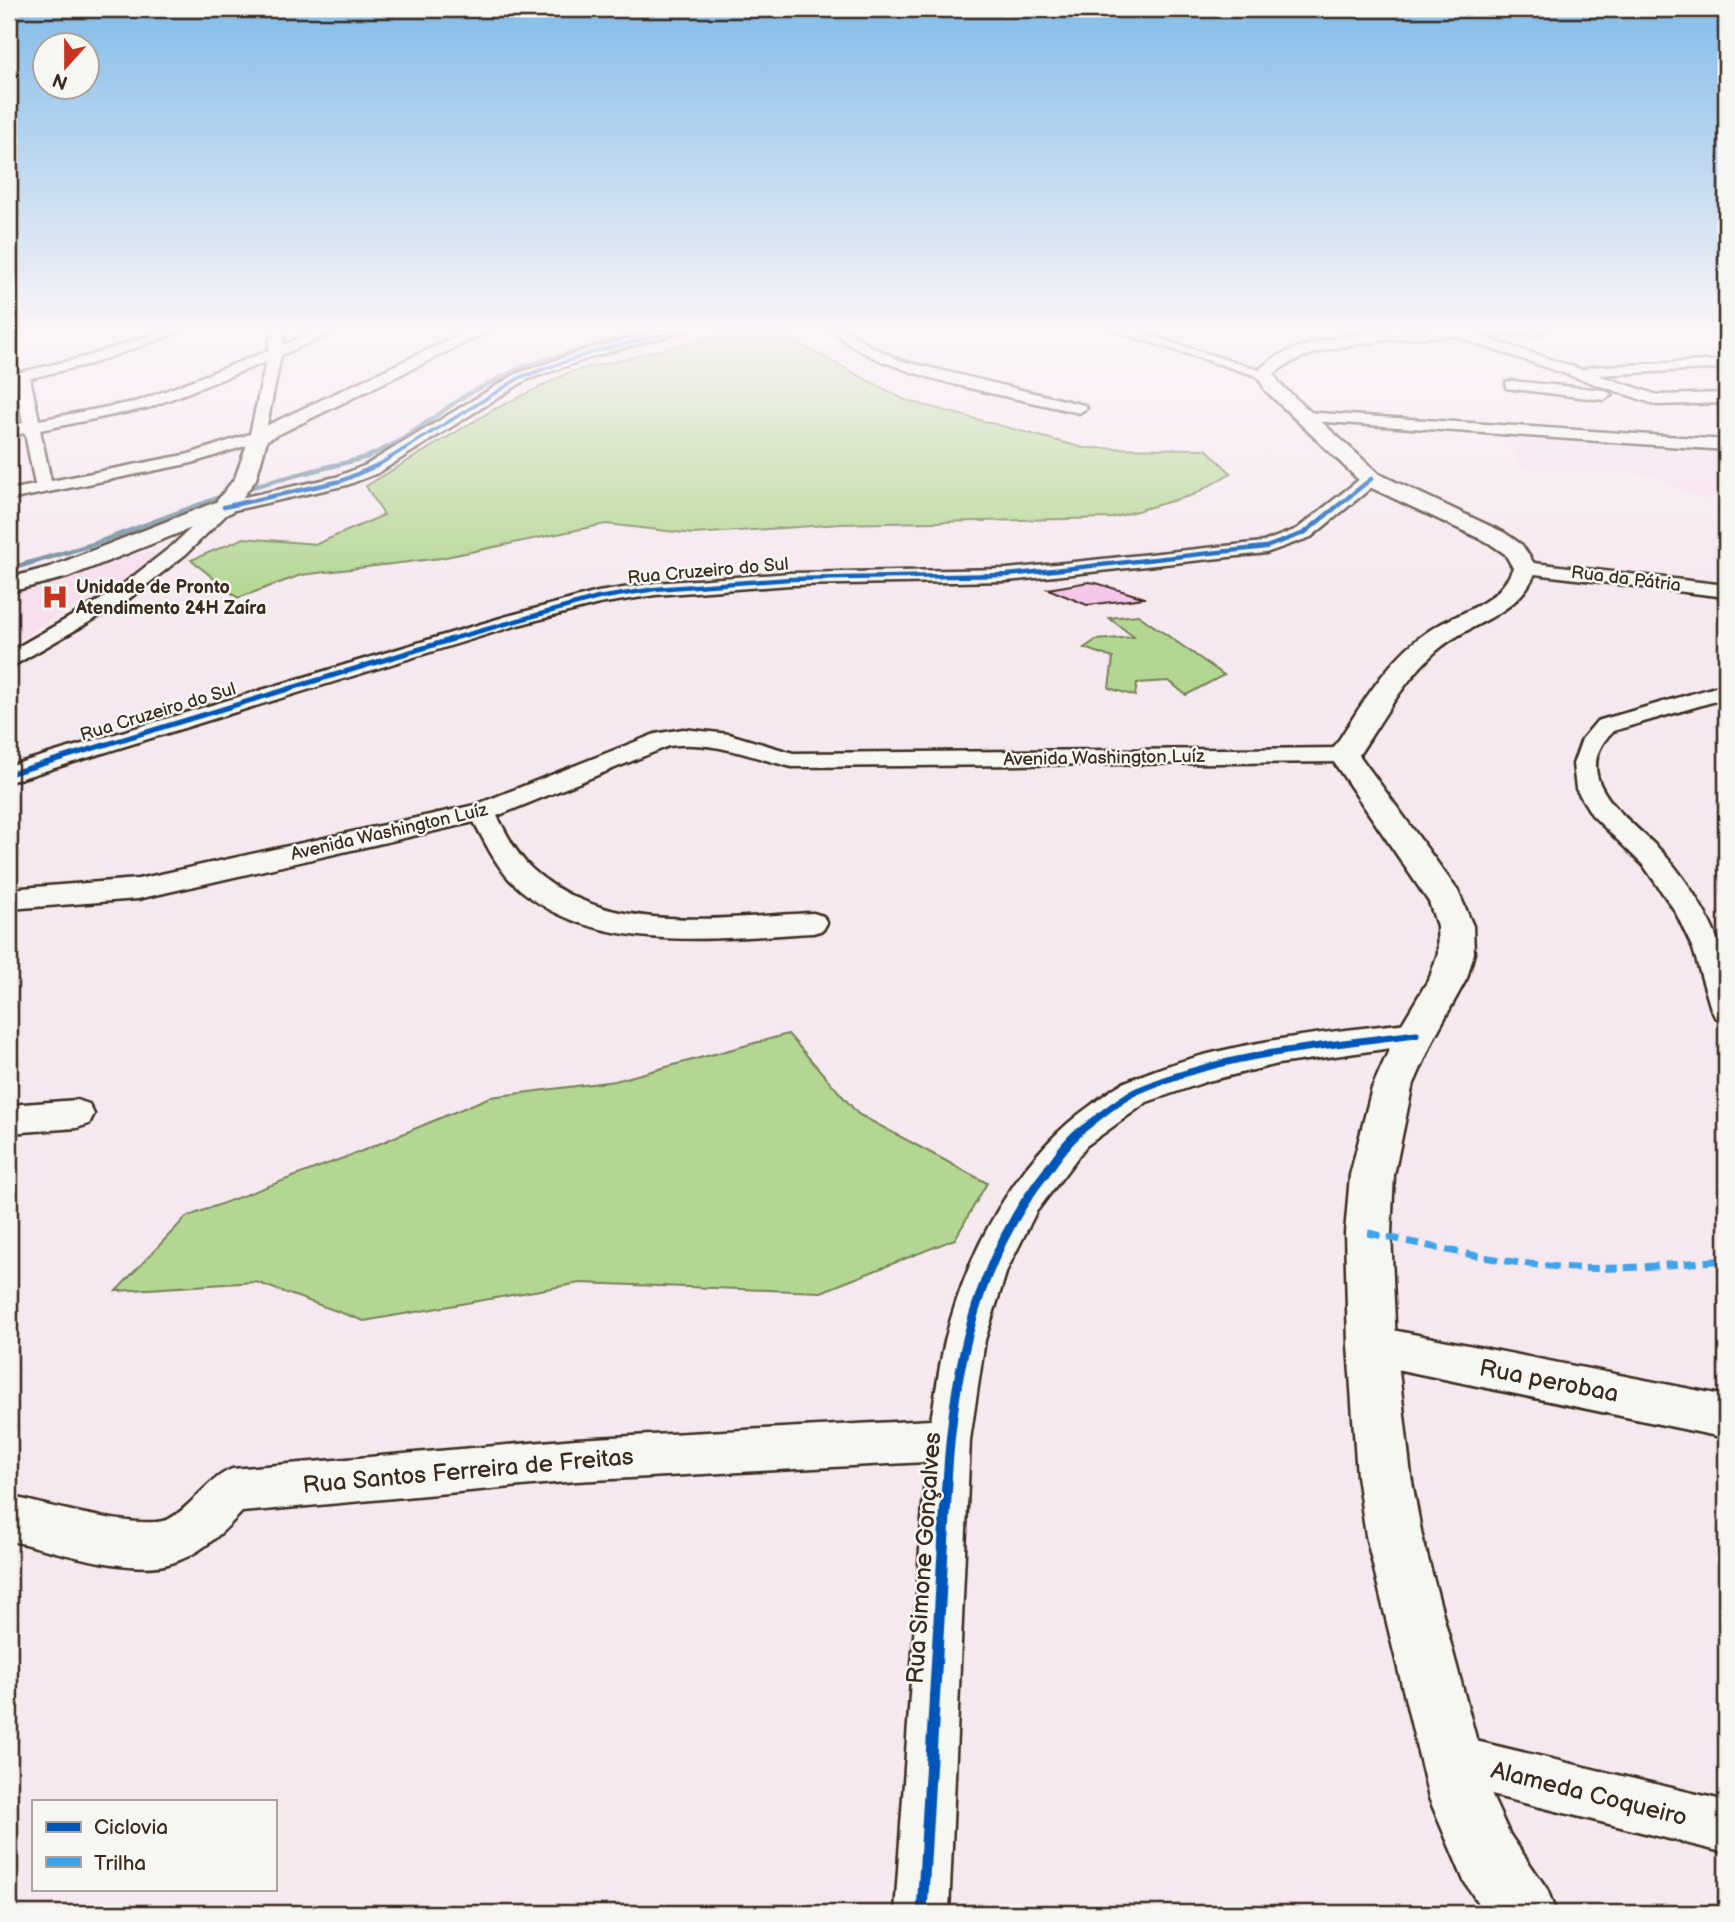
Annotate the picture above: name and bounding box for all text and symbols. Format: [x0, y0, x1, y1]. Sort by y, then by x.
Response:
north arrow [32, 32, 102, 102]
text: N [50, 67, 71, 94]
street label: Rua Cruzeiro do Sul [627, 553, 789, 589]
street label: Rua da Pátria [1570, 562, 1682, 596]
place label: Unidade de Pronto Atendimento 24H Zaíra [75, 577, 266, 619]
hospital icon: Unidade de Pronto Atendimento 24H Zaíra [40, 582, 70, 612]
street label: Rua Cruzeiro do Sul [78, 678, 238, 746]
street label: Avenida Washington Luíz [1003, 746, 1205, 770]
street label: Avenida Washington Luíz [289, 799, 490, 865]
street label: Rua perobaa [1477, 1353, 1621, 1409]
street label: Rua Simone Gonçalves [901, 1431, 947, 1685]
street label: Rua Santos Ferreira de Freitas [301, 1442, 635, 1500]
street label: Alameda Coqueiro [1488, 1756, 1690, 1832]
legend [32, 1800, 276, 1890]
text: Ciclovia [94, 1815, 168, 1840]
text: Trilha [94, 1851, 146, 1876]

